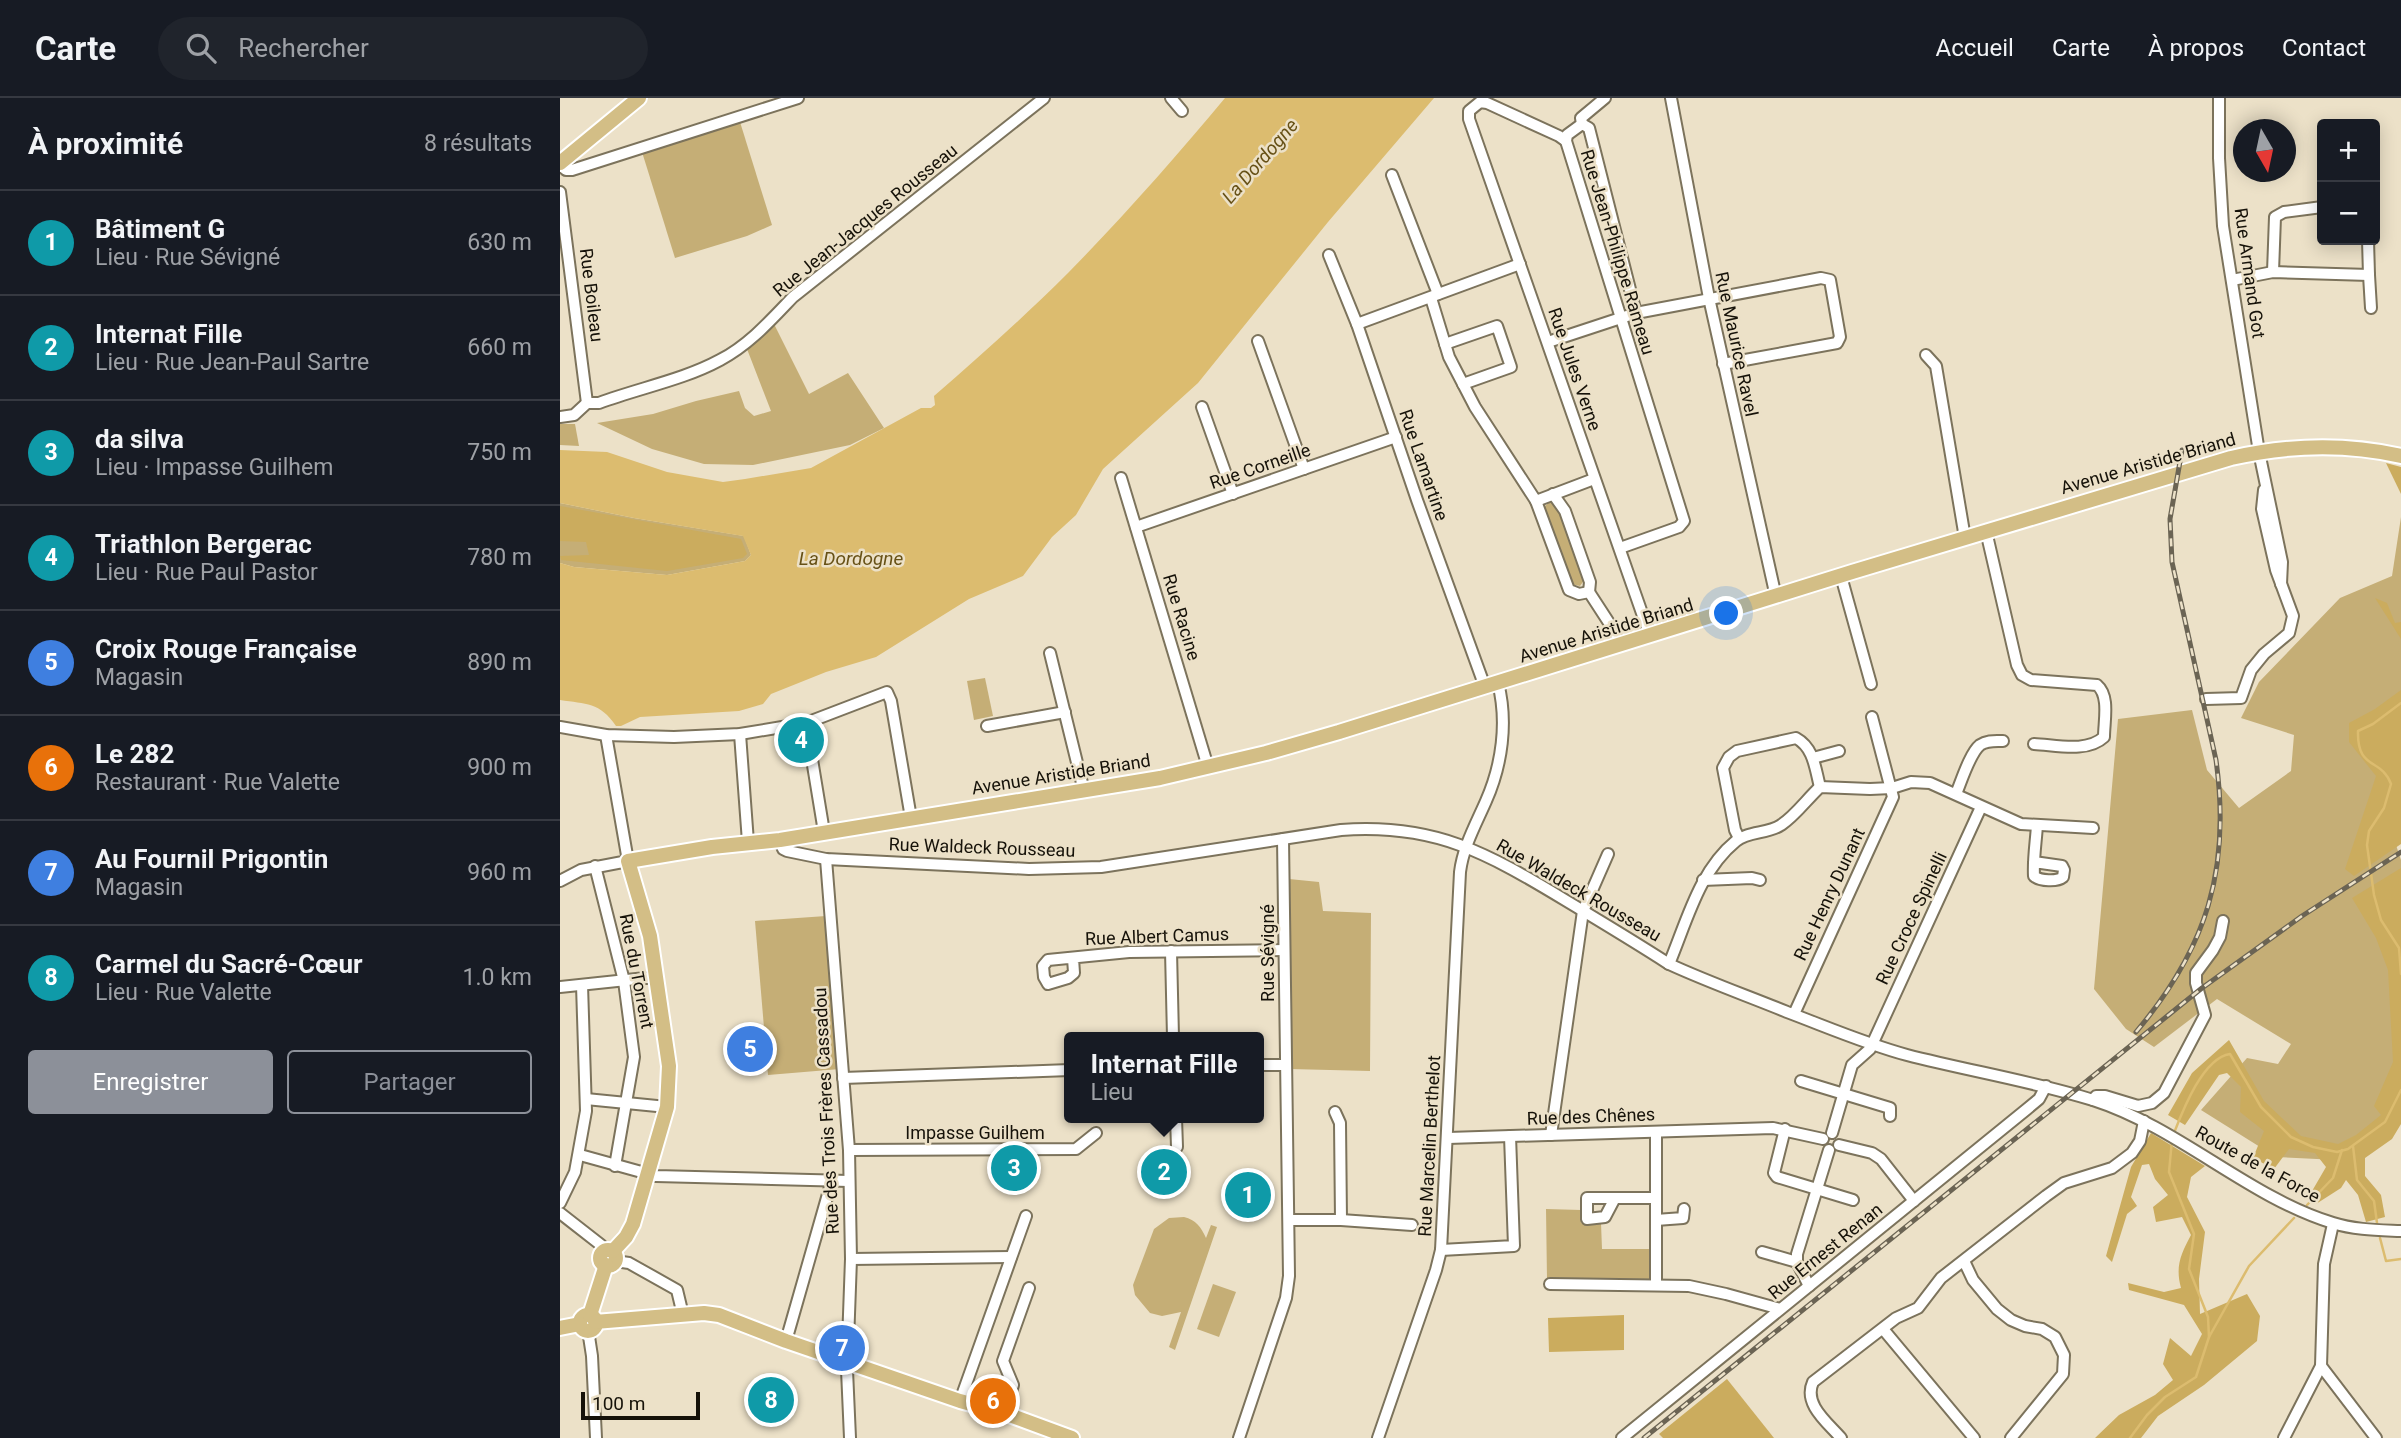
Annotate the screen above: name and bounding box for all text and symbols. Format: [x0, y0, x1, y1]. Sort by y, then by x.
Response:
search box [158, 17, 648, 80]
text: Carte [35, 29, 116, 68]
icon: search [182, 29, 220, 67]
text: Rechercher [238, 33, 369, 63]
text: Accueil [1935, 34, 2014, 62]
text: Carte [2052, 34, 2110, 62]
text: À propos [2148, 34, 2244, 62]
text: Contact [2282, 34, 2366, 62]
water label: La Dordogne [1217, 114, 1303, 208]
north arrow [2233, 119, 2296, 182]
map controls [2317, 119, 2380, 245]
button: + [2317, 119, 2380, 182]
text: À proximité [28, 126, 183, 161]
text: 8 résultats [424, 130, 532, 157]
street label: Rue Jean-Jacques Rousseau [769, 139, 961, 301]
street label: Rue Jean-Philippe Rameau [1577, 147, 1659, 357]
button: − [2317, 182, 2380, 245]
street label: Rue Armand Got [2230, 206, 2270, 340]
text: Bâtiment G [95, 214, 225, 244]
text: 1 [44, 229, 58, 256]
text: 630 m [467, 229, 532, 256]
text: Lieu · Rue Sévigné [95, 244, 280, 271]
street label: Rue Boileau [576, 247, 608, 343]
street label: Rue Maurice Ravel [1711, 270, 1763, 418]
street label: Rue Jules Verne [1544, 305, 1606, 433]
text: Internat Fille [95, 319, 242, 349]
text: 2 [44, 334, 58, 361]
text: 660 m [467, 334, 532, 361]
text: Lieu · Rue Jean-Paul Sartre [95, 349, 369, 376]
street label: Rue Lamartine [1395, 407, 1453, 523]
text: da silva [95, 424, 184, 454]
street label: Avenue Aristide Briand [2058, 428, 2238, 498]
text: 3 [44, 439, 58, 466]
text: 750 m [467, 439, 532, 466]
street label: Rue Corneille [1207, 439, 1313, 493]
text: Lieu · Impasse Guilhem [95, 454, 333, 481]
text: Triathlon Bergerac [95, 529, 312, 559]
text: 4 [44, 544, 58, 571]
text: 780 m [467, 544, 532, 571]
water label: La Dordogne [799, 547, 903, 570]
text: Lieu · Rue Paul Pastor [95, 559, 318, 586]
street label: Rue Racine [1159, 571, 1205, 663]
street label: Avenue Aristide Briand [1516, 594, 1696, 666]
your location [1709, 596, 1743, 630]
text: Croix Rouge Française [95, 634, 357, 664]
text: 5 [44, 649, 58, 676]
text: 890 m [467, 649, 532, 676]
text: Magasin [95, 664, 183, 691]
pin: 4 [778, 714, 824, 766]
text: Le 282 [95, 739, 174, 769]
street label: Avenue Aristide Briand [970, 749, 1152, 799]
text: 6 [44, 754, 58, 781]
text: 900 m [467, 754, 532, 781]
text: Restaurant · Rue Valette [95, 769, 340, 796]
street label: Rue Henry Dunant [1789, 824, 1869, 964]
street label: Rue Waldeck Rousseau [888, 833, 1076, 861]
street label: Rue Waldeck Rousseau [1493, 834, 1665, 946]
text: Au Fournil Prigontin [95, 844, 328, 874]
street label: Rue Croce Spinelli [1871, 848, 1951, 988]
text: 7 [44, 859, 58, 886]
text: 960 m [467, 859, 532, 886]
text: Magasin [95, 874, 183, 901]
street label: Rue Sévigné [1257, 904, 1278, 1002]
street label: Rue du Torrent [616, 912, 658, 1030]
street label: Rue Albert Camus [1085, 923, 1229, 949]
text: Carmel du Sacré-Cœur [95, 949, 363, 979]
text: 8 [44, 964, 58, 991]
text: 1.0 km [463, 964, 532, 991]
text: Lieu · Rue Valette [95, 979, 272, 1006]
street label: Rue des Trois Frères Cassadou [809, 987, 843, 1235]
pin: 5 [727, 1023, 773, 1075]
popup [1064, 1032, 1264, 1123]
text: Internat Fille [1090, 1049, 1238, 1079]
button: Enregistrer [28, 1050, 273, 1114]
button: Partager [287, 1050, 532, 1114]
street label: Rue Marcelin Berthelot [1414, 1055, 1444, 1237]
text: Lieu [1090, 1079, 1133, 1106]
street label: Rue des Chênes [1526, 1103, 1656, 1129]
street label: Route de la Force [2192, 1121, 2324, 1207]
street label: Impasse Guilhem [905, 1122, 1045, 1143]
pin: 3 [991, 1142, 1037, 1194]
pin: 2 [1141, 1146, 1187, 1198]
pin: 1 [1225, 1169, 1271, 1221]
street label: Rue Ernest Renan [1764, 1199, 1886, 1303]
pin: 7 [819, 1322, 865, 1374]
pin: 8 [748, 1374, 794, 1426]
pin: 6 [970, 1375, 1016, 1427]
scale bar [581, 1389, 700, 1421]
text: 100 m [592, 1392, 645, 1415]

